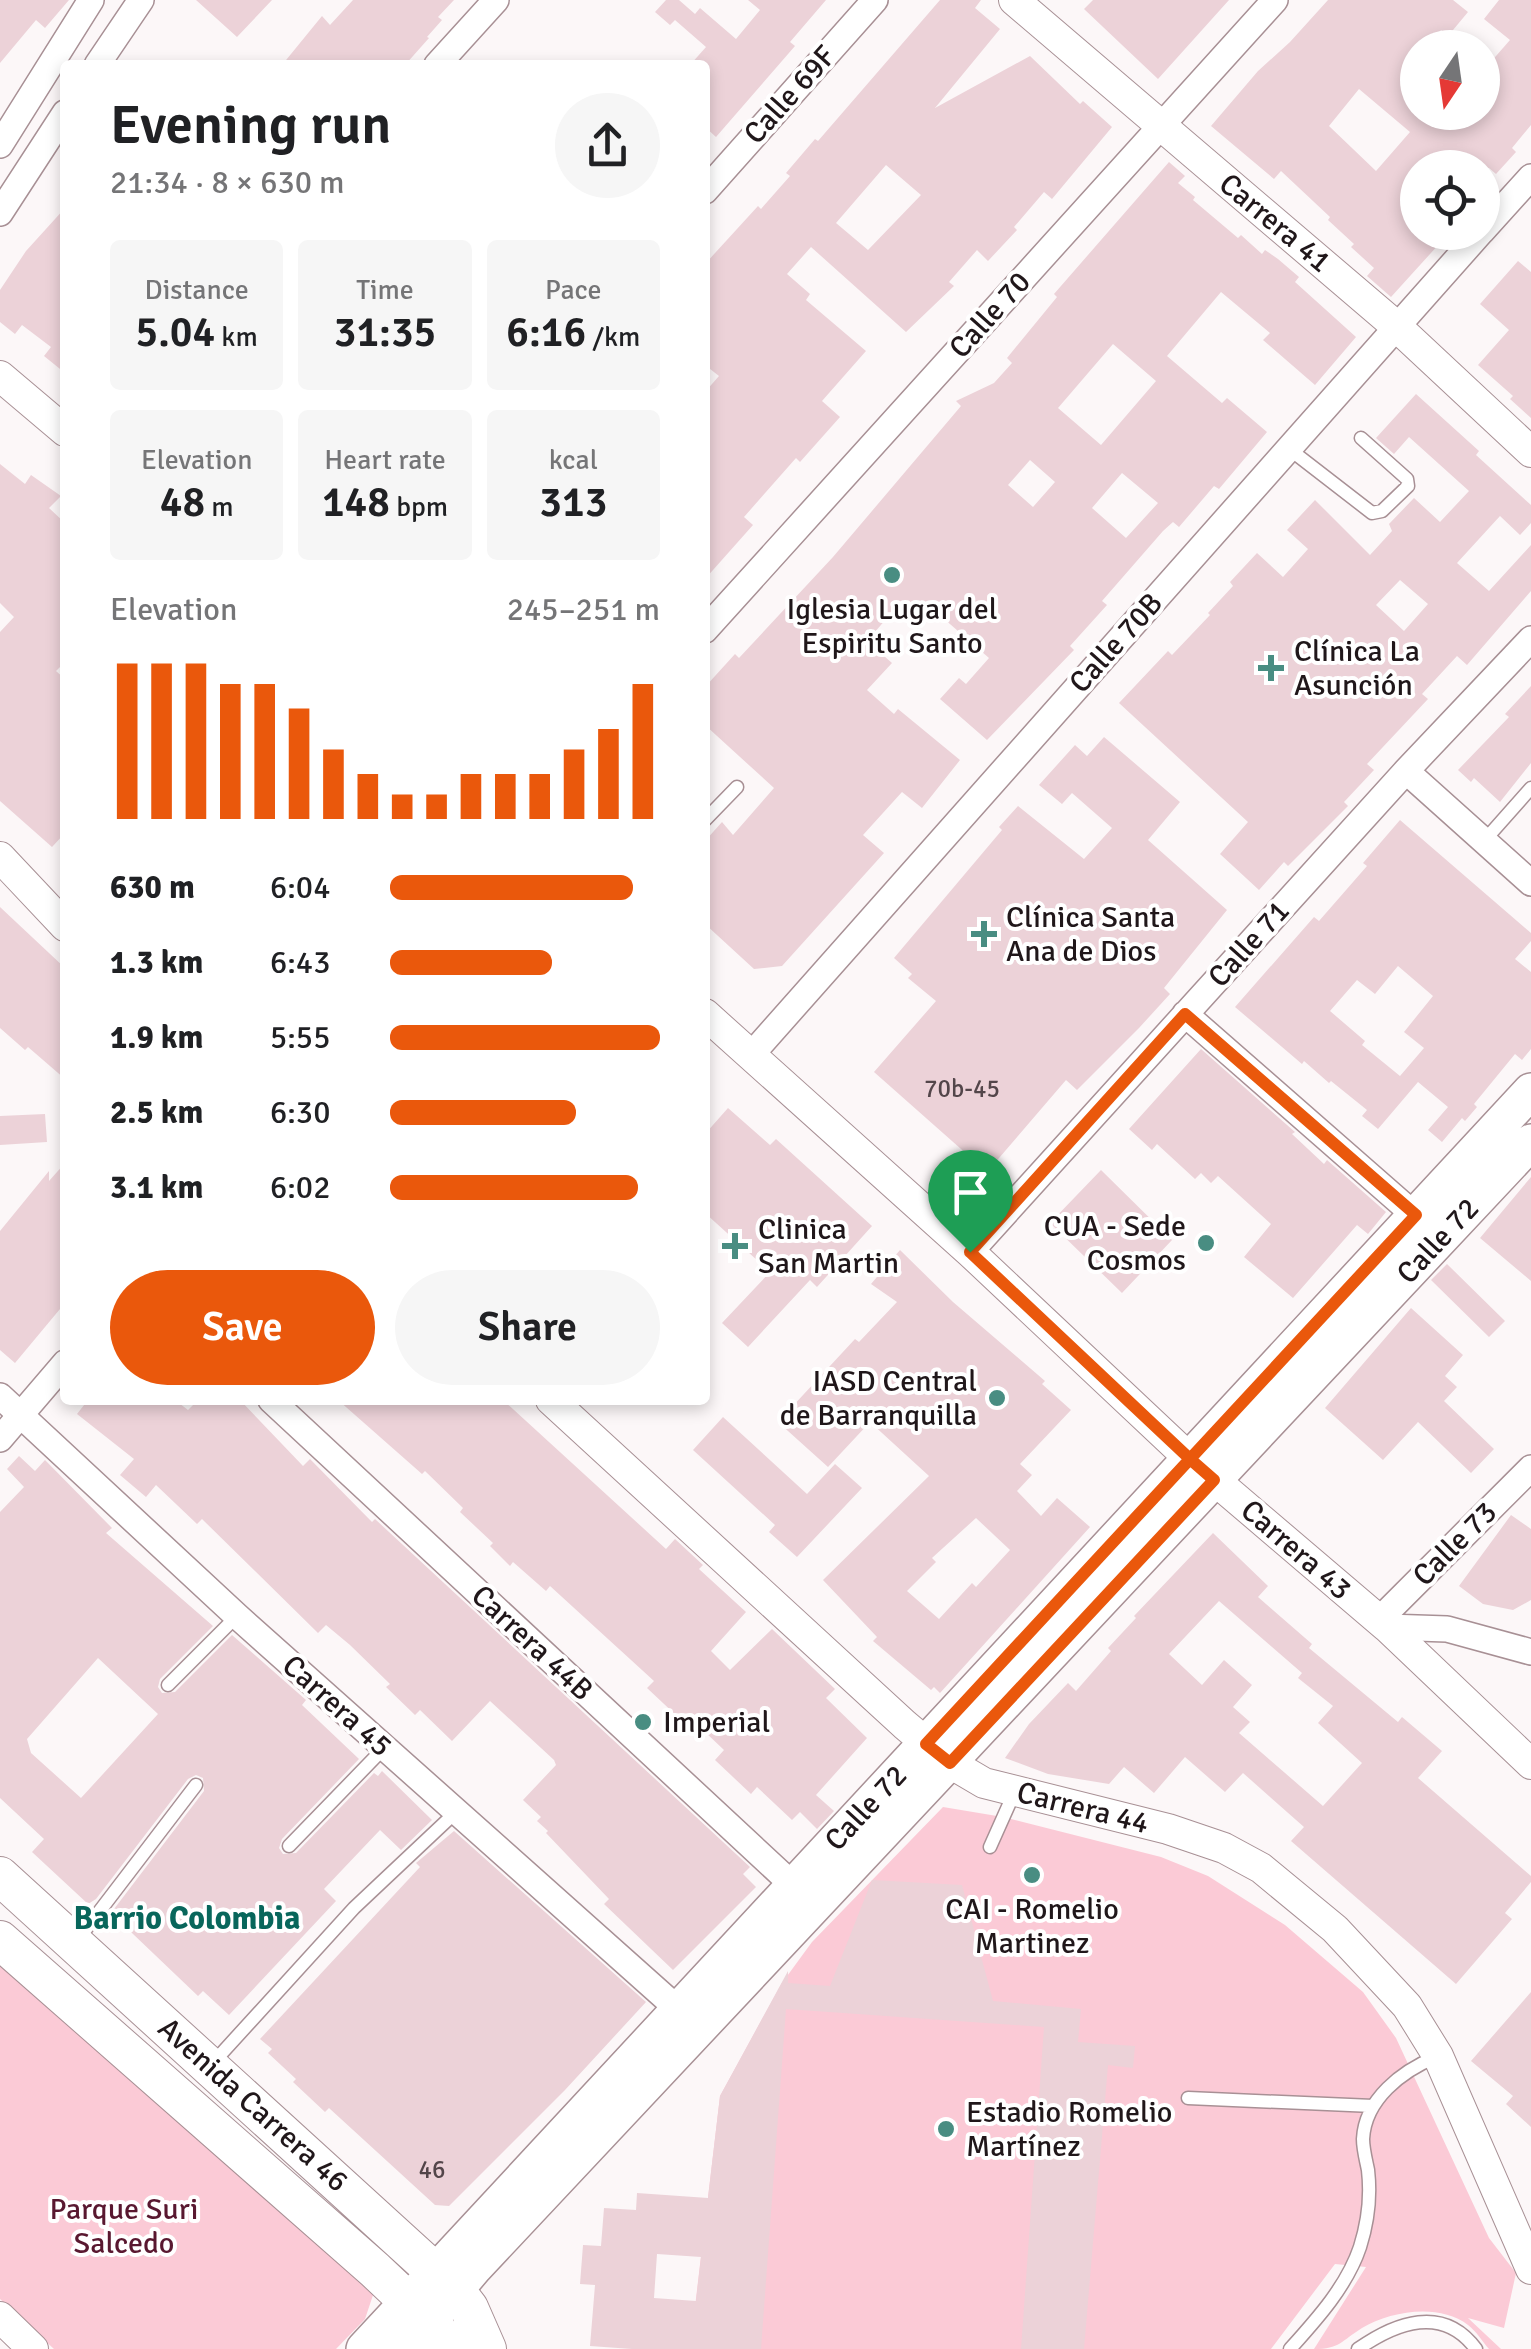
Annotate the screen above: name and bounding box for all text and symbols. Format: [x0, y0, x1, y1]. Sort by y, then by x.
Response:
north arrow [1400, 30, 1500, 130]
map controls [1400, 30, 1500, 250]
street label: Calle 69F [736, 38, 844, 152]
text: Evening run [110, 91, 391, 159]
button: share [555, 93, 660, 198]
button: locate [1400, 150, 1500, 250]
text: 21:34 · 8 × 630 m [110, 163, 345, 202]
street label: Carrera 41 [1212, 166, 1338, 280]
street label: Calle 70 [941, 264, 1039, 366]
text: Distance [145, 273, 249, 307]
text: Time [356, 273, 414, 307]
text: Pace [545, 273, 602, 307]
text: 5.04 [136, 307, 215, 358]
text: 31:35 [334, 307, 436, 358]
text: 6:16 [506, 307, 586, 358]
text: km [215, 320, 258, 354]
text: /km [586, 320, 640, 354]
text: Elevation [141, 443, 252, 477]
text: Heart rate [324, 443, 446, 477]
text: kcal [549, 443, 598, 477]
text: 48 [160, 477, 205, 528]
text: 148 [322, 477, 390, 528]
text: 313 [539, 477, 607, 528]
text: m [205, 490, 234, 524]
text: bpm [390, 490, 448, 524]
marker: Iglesia Lugar del Espiritu Santo [881, 564, 903, 586]
street label: Calle 70B [1061, 585, 1171, 701]
text: Elevation [110, 590, 237, 629]
text: 245–251 m [507, 590, 660, 629]
place label: Iglesia Lugar del Espiritu Santo [786, 591, 998, 662]
place label: Clínica La Asunción [1294, 633, 1420, 704]
marker: Clínica La Asunción [1258, 655, 1284, 681]
text: 630 m [110, 868, 195, 907]
text: 6:04 [270, 868, 330, 907]
street label: Calle 71 [1200, 893, 1298, 995]
place label: Clínica Santa Ana de Dios [1006, 899, 1175, 970]
marker: Clínica Santa Ana de Dios [971, 921, 997, 947]
text: 1.3 km [110, 943, 203, 982]
text: 6:43 [270, 943, 330, 982]
text: 1.9 km [110, 1018, 203, 1057]
text: 5:55 [270, 1018, 330, 1057]
house number: 70b-45 [924, 1073, 1000, 1104]
text: 2.5 km [110, 1093, 203, 1132]
text: 6:30 [270, 1093, 330, 1132]
pin [928, 1150, 1013, 1253]
icon: arrive [943, 1165, 998, 1220]
text: 3.1 km [110, 1168, 203, 1207]
text: 6:02 [270, 1168, 330, 1207]
street label: Calle 72 [1389, 1190, 1487, 1292]
place label: CUA - Sede Cosmos [1044, 1208, 1186, 1279]
place label: Clinica San Martin [758, 1211, 899, 1282]
marker: CUA - Sede Cosmos [1195, 1232, 1217, 1254]
marker: Clinica San Martin [722, 1233, 748, 1259]
button: Save [110, 1270, 375, 1385]
button: Share [395, 1270, 660, 1385]
place label: IASD Central de Barranquilla [780, 1363, 977, 1434]
marker: IASD Central de Barranquilla [986, 1387, 1008, 1409]
street label: Carrera 43 [1233, 1492, 1359, 1608]
street label: Calle 73 [1405, 1494, 1505, 1594]
street label: Carrera 44B [463, 1577, 601, 1709]
street label: Carrera 45 [275, 1647, 399, 1765]
place label: Imperial [663, 1704, 770, 1741]
marker: Imperial [632, 1711, 654, 1733]
street label: Calle 72 [817, 1757, 915, 1859]
street label: Carrera 44 [1013, 1774, 1153, 1842]
marker: CAI - Romelio Martinez [1021, 1864, 1043, 1886]
place label: CAI - Romelio Martinez [945, 1891, 1119, 1962]
district label: Barrio Colombia [74, 1899, 300, 1938]
street label: Avenida Carrera 46 [150, 2010, 356, 2200]
place label: Estadio Romelio Martínez [966, 2094, 1172, 2165]
marker: Estadio Romelio Martínez [935, 2118, 957, 2140]
house number: 46 [418, 2154, 446, 2185]
park label: Parque Suri Salcedo [50, 2191, 198, 2262]

